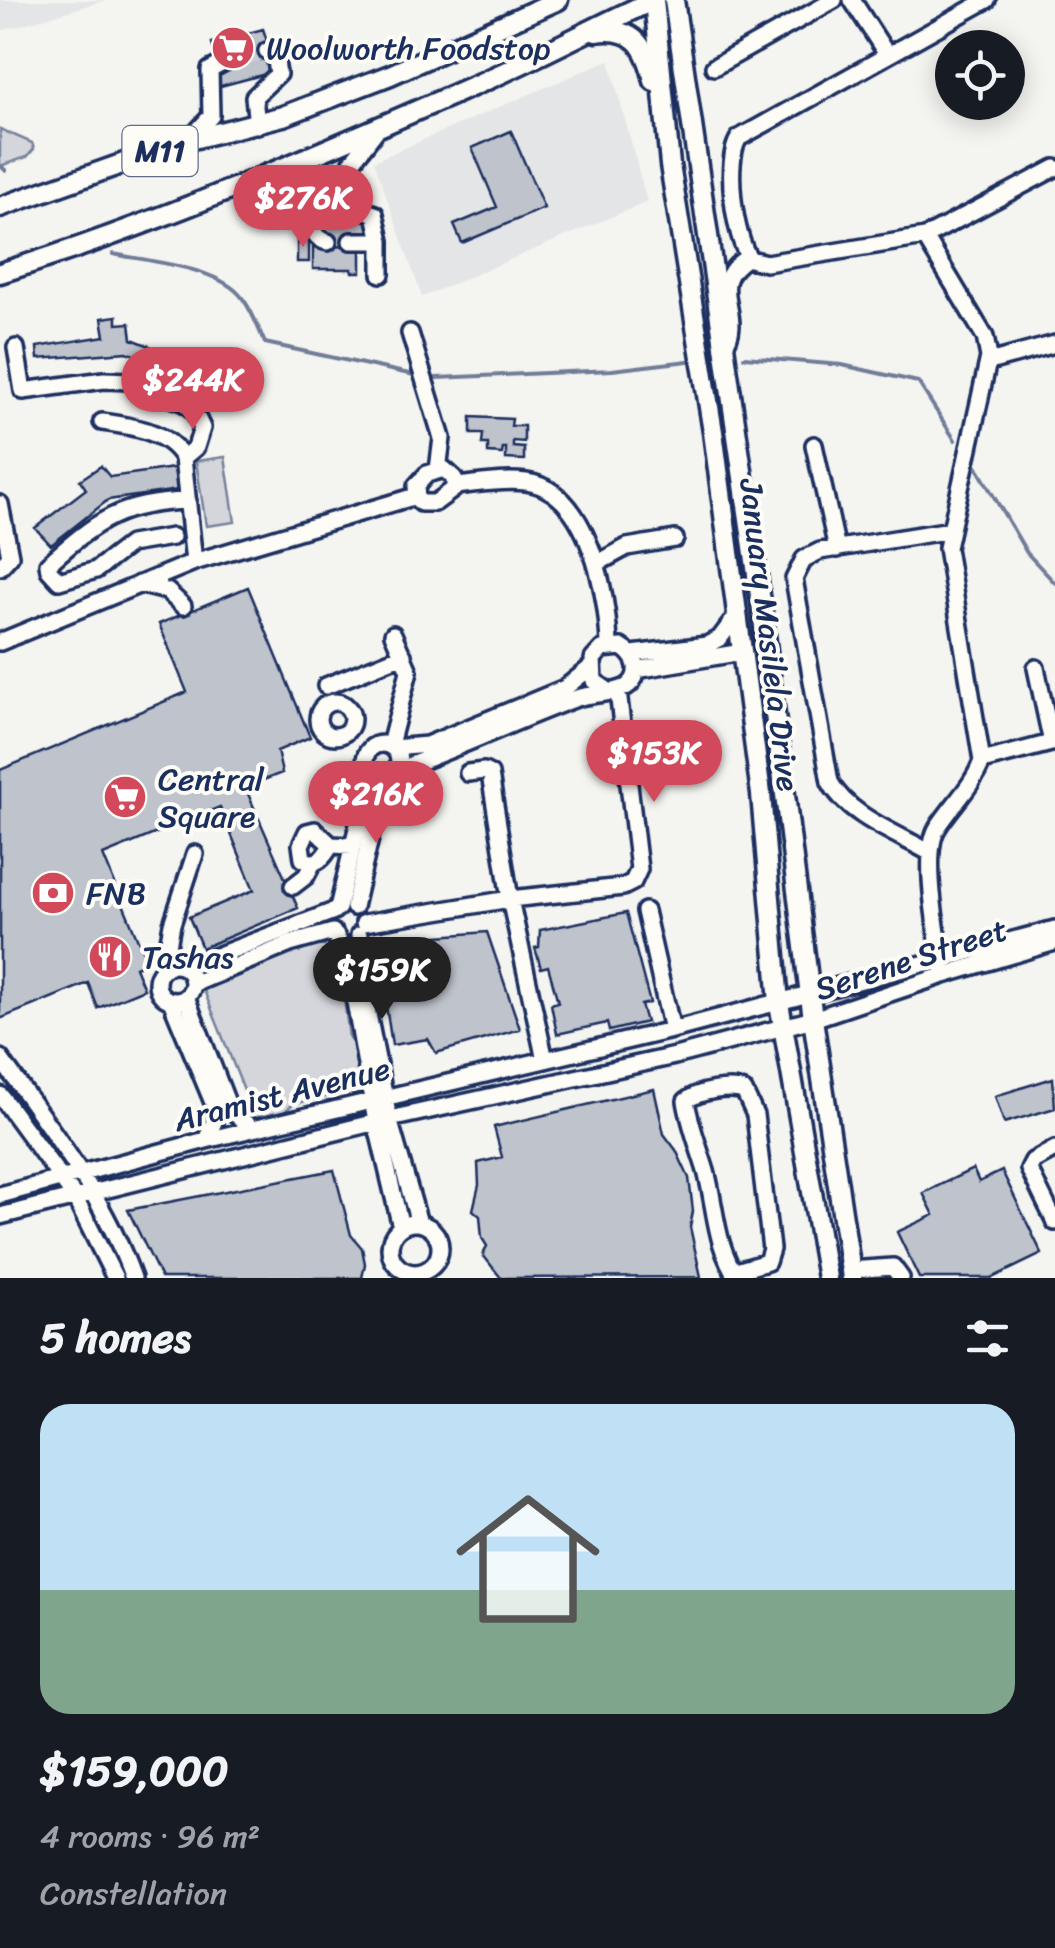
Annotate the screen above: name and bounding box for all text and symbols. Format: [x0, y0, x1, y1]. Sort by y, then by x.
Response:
place label: Woolworth Foodstop [266, 20, 551, 77]
supermarket icon: Woolworth Foodstop [210, 25, 256, 71]
map controls [935, 30, 1025, 120]
button: locate [935, 30, 1025, 120]
road number: M11 [122, 126, 198, 176]
pin: $276K [233, 165, 373, 250]
text: $276K [255, 169, 351, 226]
pin: $244K [123, 347, 263, 432]
text: $244K [143, 351, 243, 408]
street label: January Masilela Drive [722, 475, 817, 795]
pin: $153K [584, 720, 724, 805]
text: $153K [608, 724, 700, 781]
place label: Central Square [158, 751, 265, 845]
pin: $216K [306, 761, 446, 846]
text: $216K [330, 765, 422, 822]
supermarket icon: Central Square [102, 774, 148, 820]
place label: FNB [86, 865, 146, 922]
bank icon: FNB [30, 870, 76, 916]
street label: Serene Street [807, 901, 1015, 1017]
place label: Tashas [142, 929, 234, 986]
restaurant icon: Tashas [87, 934, 133, 980]
pin: $159K [312, 937, 452, 1022]
text: $159K [335, 941, 429, 998]
street label: Aramist Avenue [167, 1040, 396, 1149]
text: 5 homes [40, 1301, 191, 1375]
icon: filters [960, 1311, 1015, 1366]
icon: home [438, 1469, 618, 1649]
text: $159,000 [40, 1734, 229, 1808]
text: 4 rooms · 96 m² [40, 1808, 260, 1865]
text: Constellation [40, 1865, 227, 1922]

